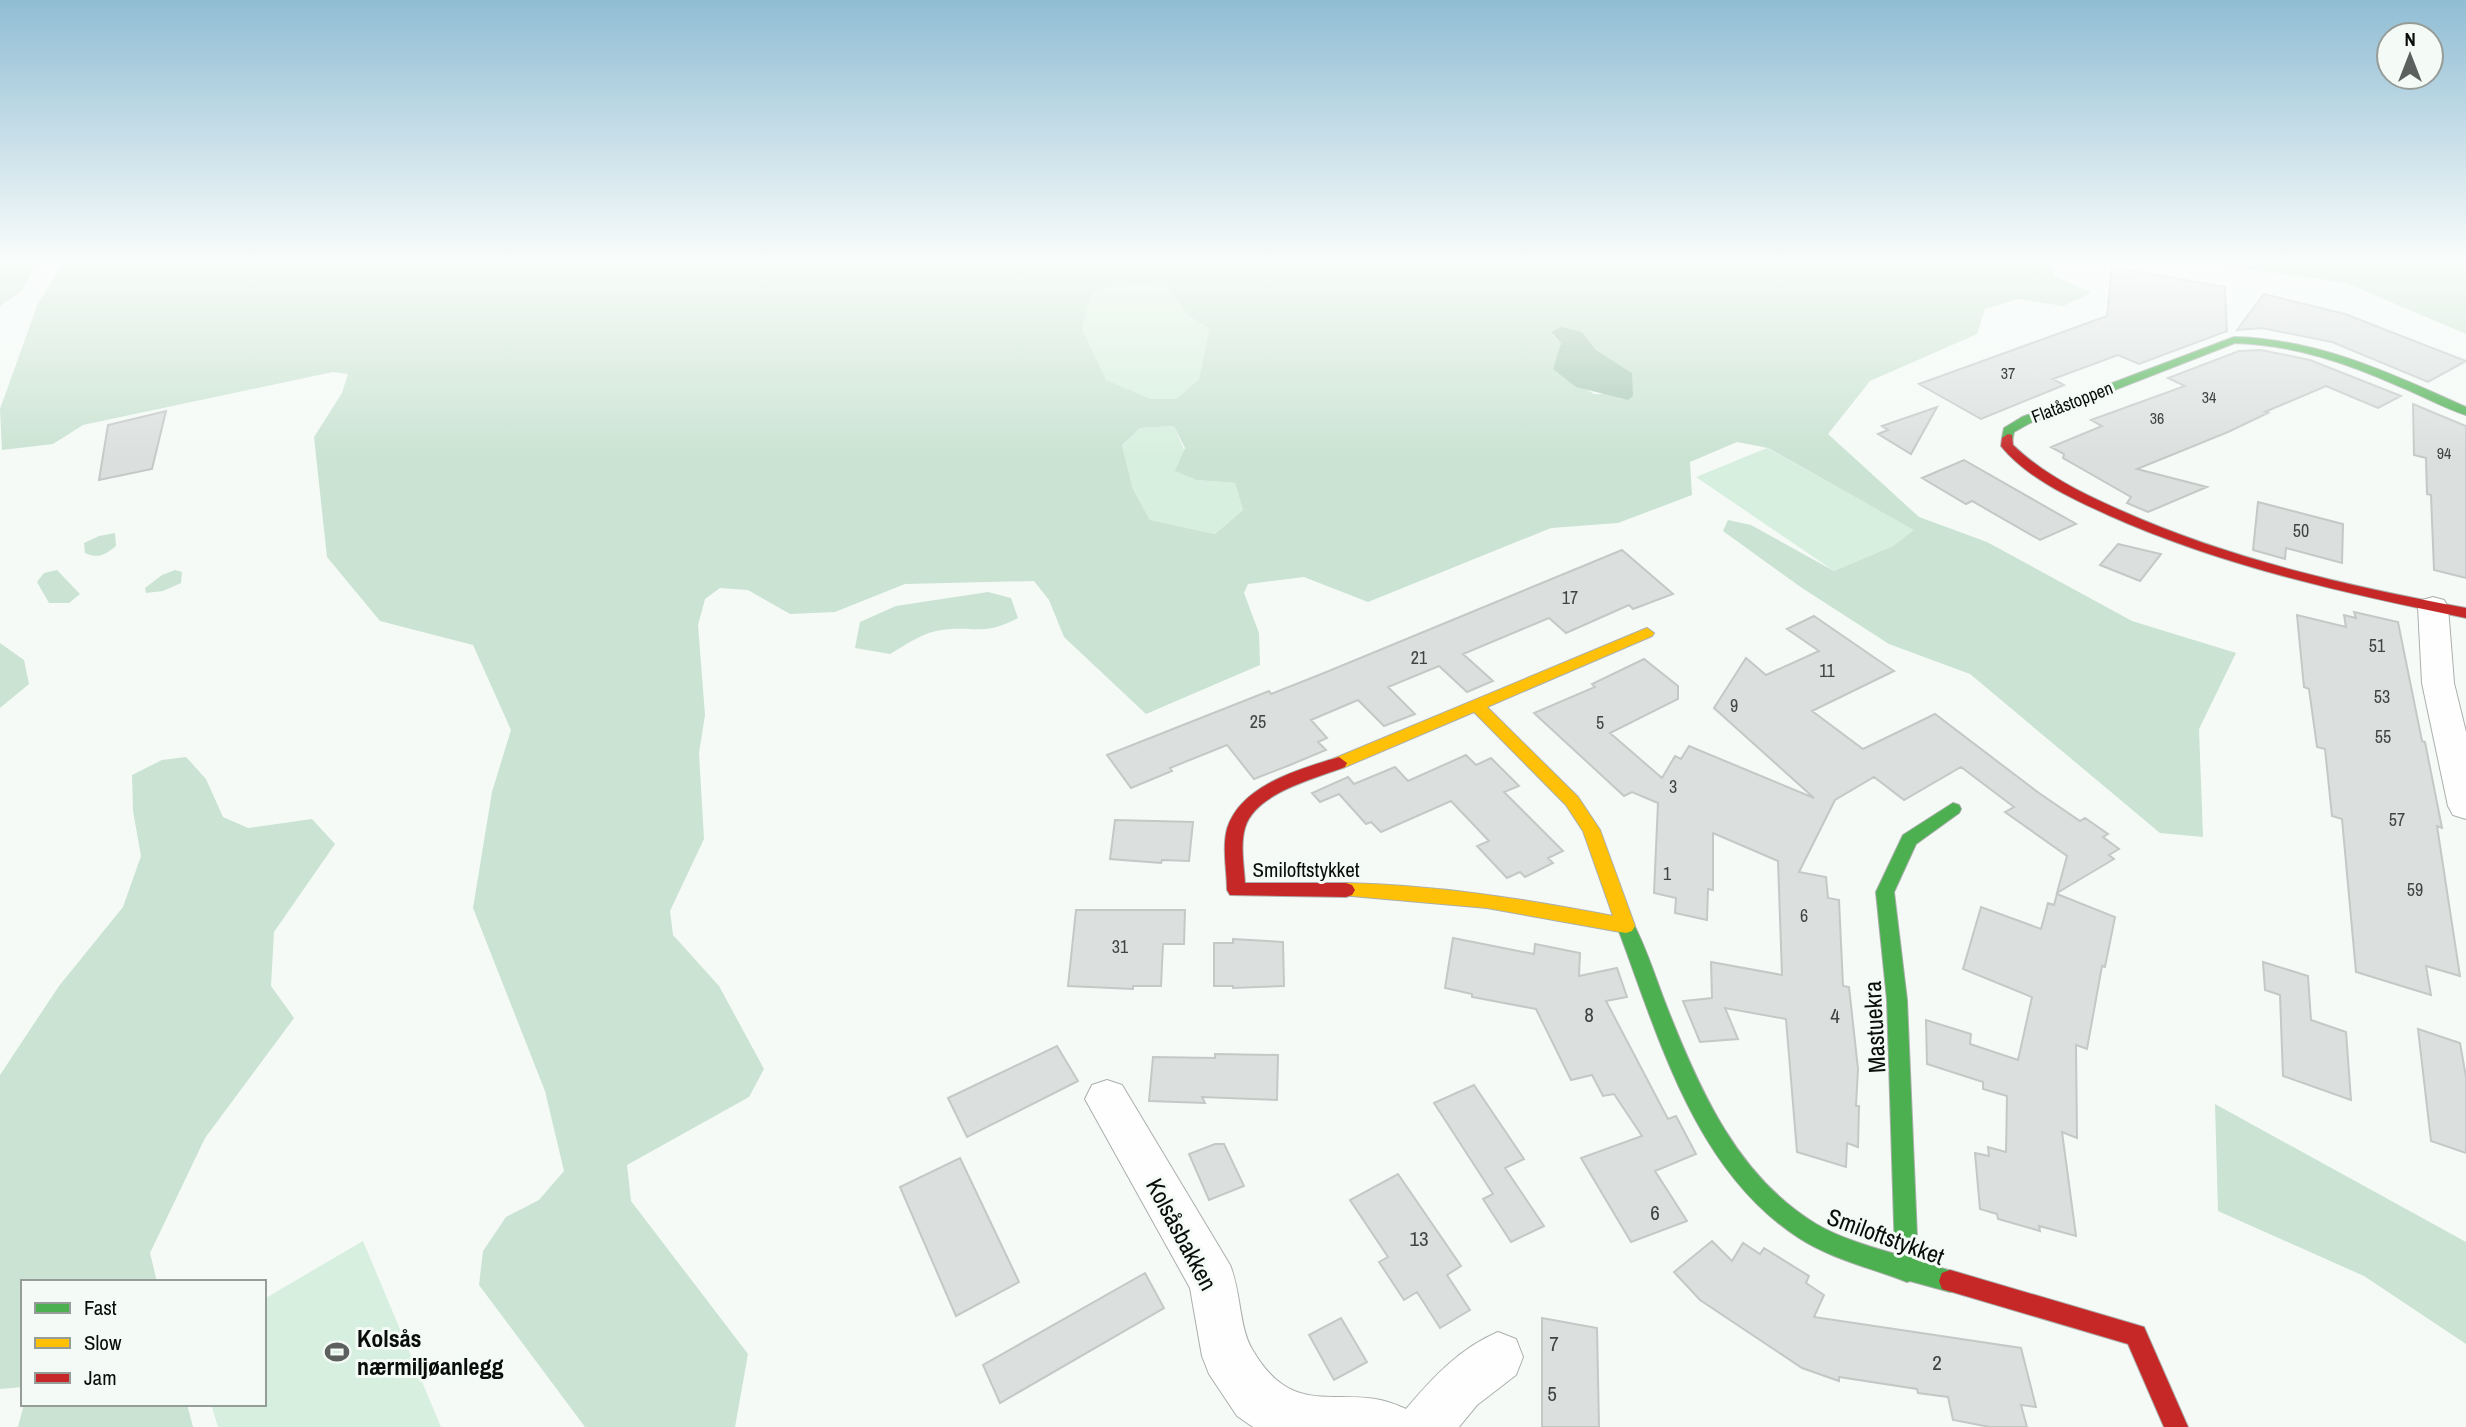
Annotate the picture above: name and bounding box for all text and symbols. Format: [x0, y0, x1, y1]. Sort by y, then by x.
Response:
north arrow [2375, 21, 2445, 91]
text: N [2404, 26, 2416, 52]
house number: 37 [2001, 362, 2015, 384]
street label: Flatåstoppen [2028, 375, 2116, 429]
house number: 34 [2202, 386, 2216, 408]
house number: 36 [2150, 407, 2164, 429]
house number: 94 [2437, 442, 2451, 464]
house number: 50 [2293, 518, 2309, 543]
house number: 17 [1562, 585, 1578, 610]
house number: 51 [2369, 633, 2386, 658]
house number: 21 [1411, 645, 1428, 670]
house number: 11 [1819, 658, 1835, 683]
house number: 53 [2374, 684, 2390, 709]
house number: 9 [1730, 693, 1738, 718]
house number: 25 [1250, 709, 1266, 734]
house number: 5 [1596, 710, 1604, 735]
house number: 55 [2375, 724, 2391, 749]
house number: 3 [1669, 774, 1677, 799]
house number: 57 [2389, 807, 2405, 832]
street label: Smiloftstykket [1252, 855, 1360, 884]
house number: 1 [1663, 861, 1672, 886]
house number: 59 [2407, 877, 2423, 902]
house number: 6 [1800, 903, 1808, 928]
house number: 31 [1112, 934, 1129, 959]
street label: Mastuekra [1856, 980, 1892, 1074]
house number: 8 [1584, 1000, 1594, 1029]
house number: 4 [1830, 1001, 1840, 1030]
street label: Kolsåsbakken [1139, 1172, 1225, 1296]
house number: 6 [1650, 1198, 1660, 1227]
street label: Smiloftstykket [1823, 1200, 1950, 1272]
house number: 13 [1409, 1224, 1429, 1253]
legend [21, 1280, 266, 1406]
text: Fast [84, 1293, 117, 1322]
place label: Kolsås nærmiljøanlegg [357, 1322, 504, 1382]
text: Slow [84, 1328, 122, 1357]
house number: 7 [1549, 1329, 1559, 1358]
sports icon: Kolsås nærmiljøanlegg [323, 1338, 351, 1366]
house number: 2 [1932, 1348, 1942, 1377]
text: Jam [84, 1363, 117, 1392]
house number: 5 [1547, 1379, 1557, 1408]

